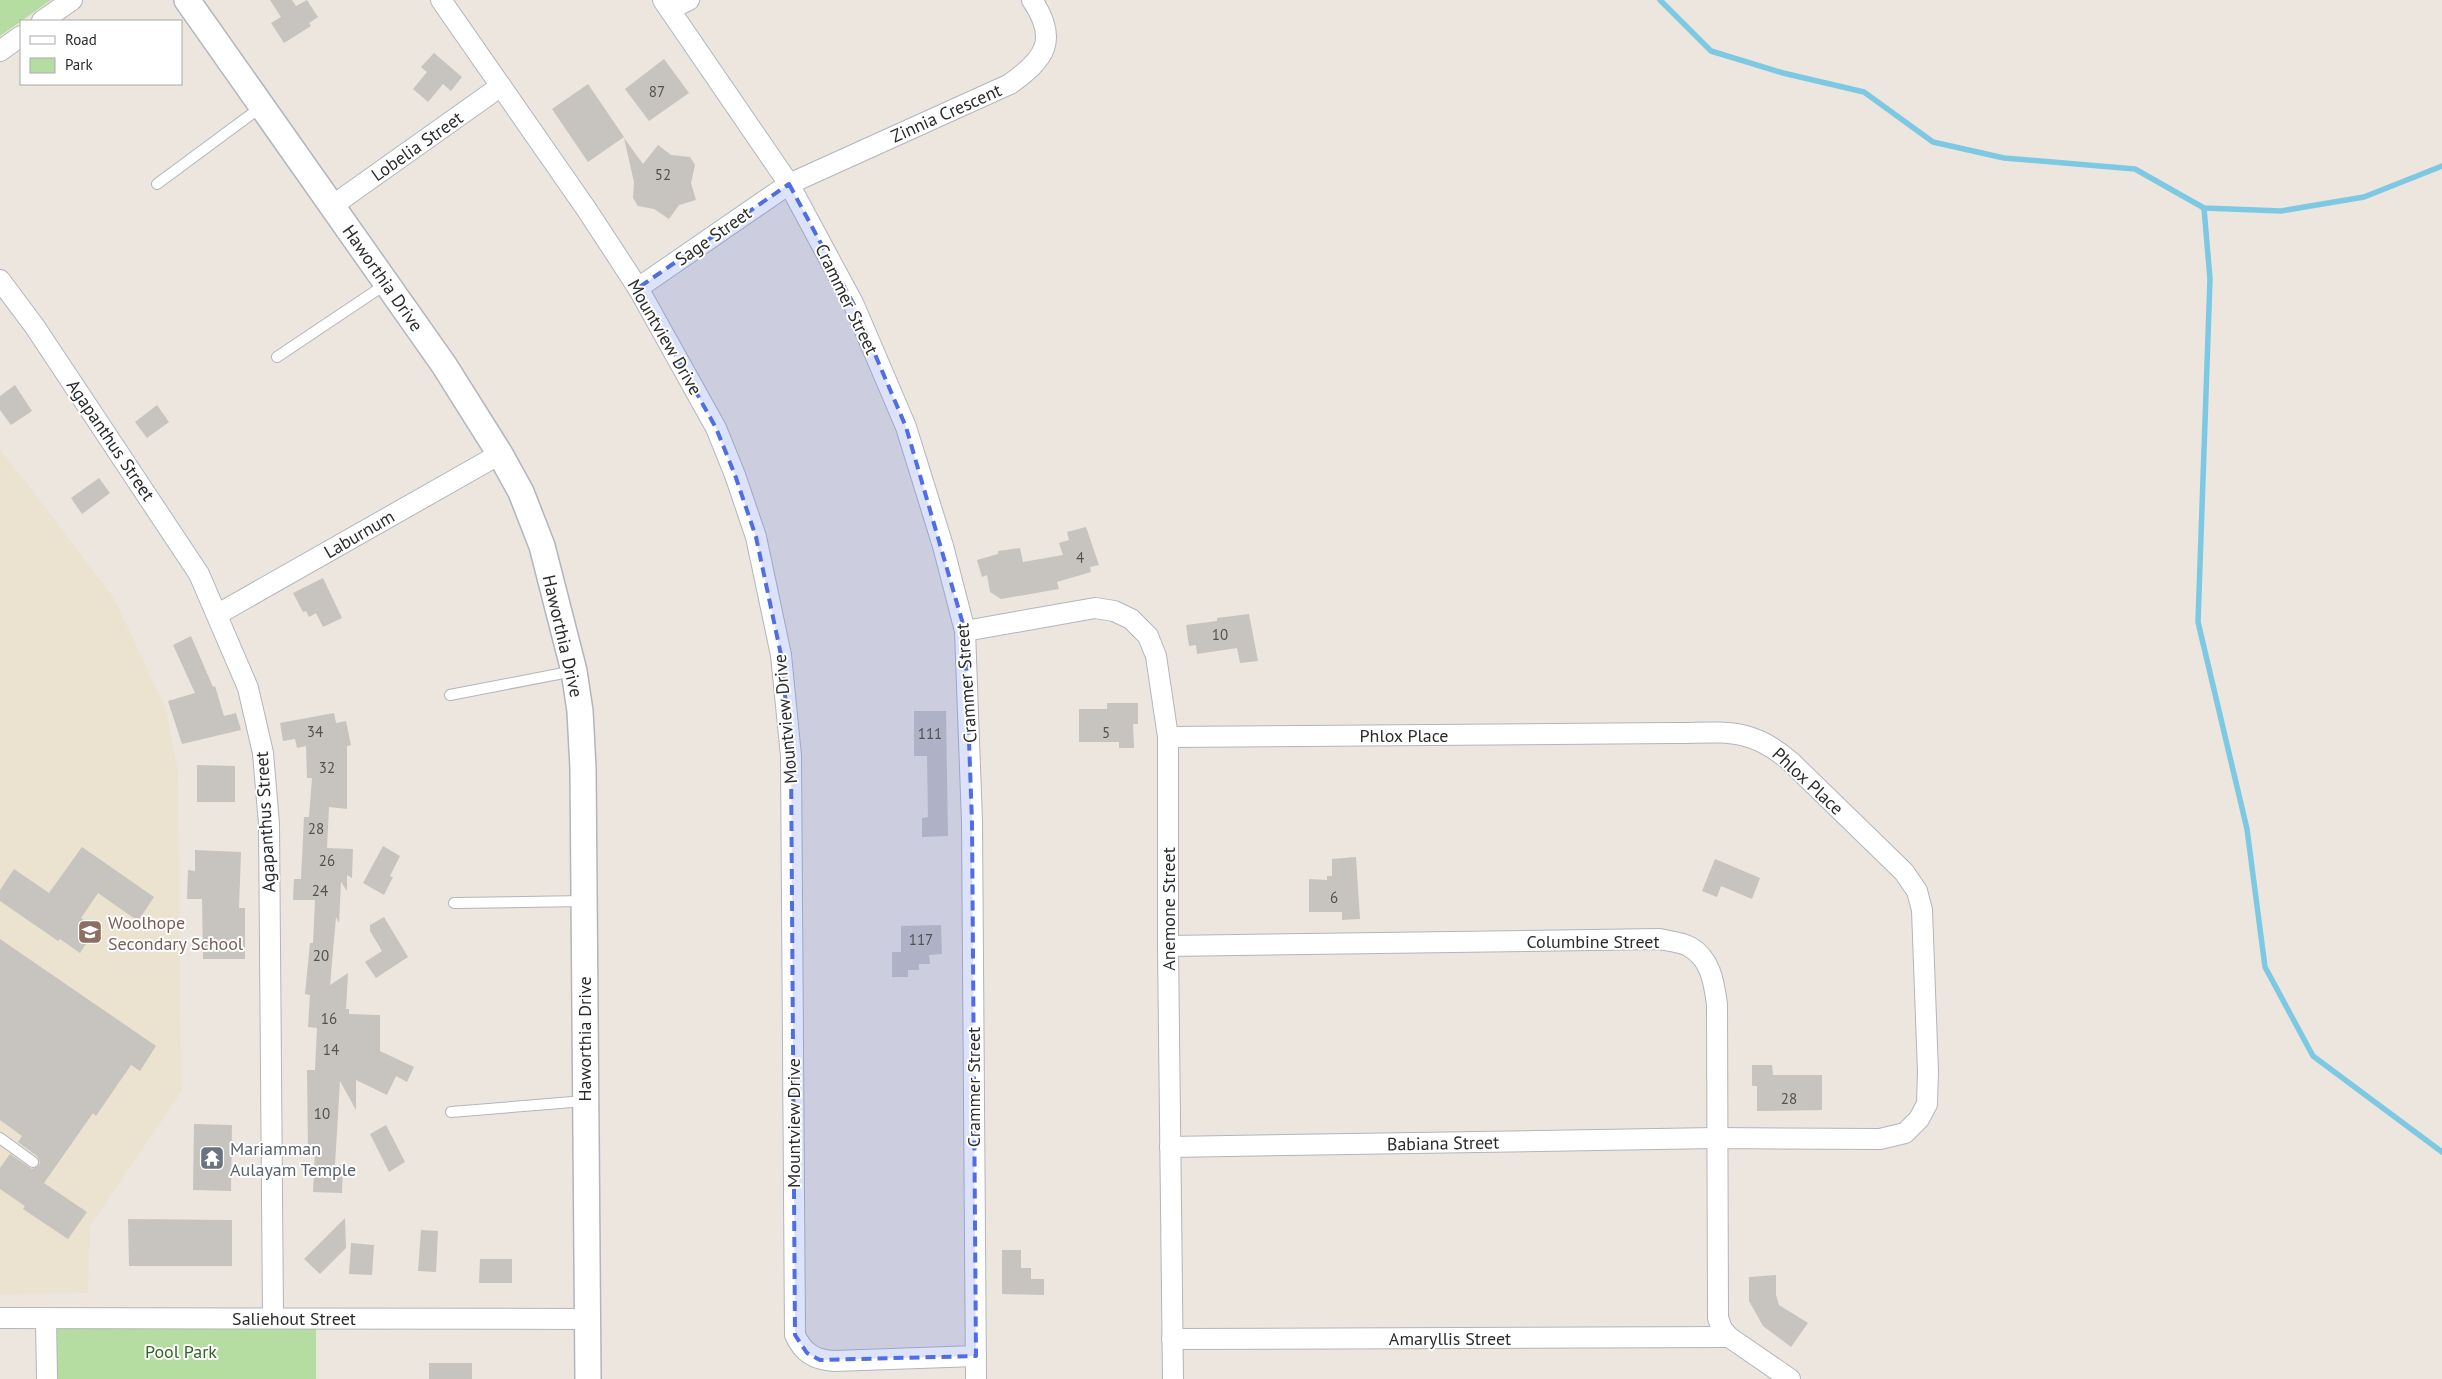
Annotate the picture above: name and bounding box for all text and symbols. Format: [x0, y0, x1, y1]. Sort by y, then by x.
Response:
legend [20, 20, 182, 85]
text: Road [65, 30, 97, 49]
text: Park [65, 55, 93, 74]
street label: Zinnia Crescent [887, 78, 1005, 148]
house number: 87 [649, 82, 665, 101]
street label: Lobelia Street [367, 106, 467, 186]
house number: 52 [655, 165, 671, 184]
street label: Sage Street [670, 201, 756, 271]
street label: Haworthia Drive [338, 220, 428, 336]
street label: Crammer Street [810, 240, 884, 358]
street label: Mountview Drive [623, 275, 707, 399]
street label: Agapanthus Street [62, 375, 160, 505]
street label: Laburnum [320, 505, 398, 563]
house number: 4 [1076, 548, 1084, 567]
street label: Haworthia Drive [538, 572, 588, 700]
street label: Crammer Street [950, 622, 982, 744]
house number: 10 [1212, 625, 1228, 644]
street label: Mountview Drive [768, 653, 802, 785]
house number: 34 [307, 722, 323, 741]
house number: 5 [1102, 723, 1110, 742]
house number: 111 [918, 724, 942, 743]
street label: Phlox Place [1359, 724, 1449, 747]
street label: Phlox Place [1768, 742, 1848, 820]
street label: Agapanthus Street [250, 751, 280, 893]
house number: 32 [319, 758, 335, 777]
house number: 28 [308, 819, 324, 838]
street label: Anemone Street [1157, 847, 1180, 971]
house number: 26 [319, 851, 335, 870]
house number: 24 [312, 881, 328, 900]
house number: 6 [1330, 888, 1338, 907]
place label: Woolhope Secondary School [108, 911, 244, 955]
school or university icon: Woolhope Secondary School [77, 919, 103, 945]
house number: 117 [909, 930, 933, 949]
street label: Columbine Street [1526, 930, 1660, 953]
house number: 20 [313, 946, 329, 965]
street label: Haworthia Drive [573, 976, 596, 1102]
house number: 16 [321, 1009, 337, 1028]
street label: Crammer Street [962, 1027, 985, 1147]
house number: 14 [323, 1040, 339, 1059]
street label: Mountview Drive [782, 1058, 805, 1188]
house number: 28 [1781, 1089, 1797, 1108]
house number: 10 [314, 1104, 330, 1123]
street label: Babiana Street [1387, 1131, 1499, 1155]
place label: Mariamman Aulayam Temple [230, 1137, 356, 1181]
temple icon: Mariamman Aulayam Temple [199, 1145, 225, 1171]
street label: Saliehout Street [232, 1307, 356, 1330]
street label: Amaryllis Street [1389, 1327, 1511, 1350]
park label: Pool Park [145, 1340, 217, 1363]

